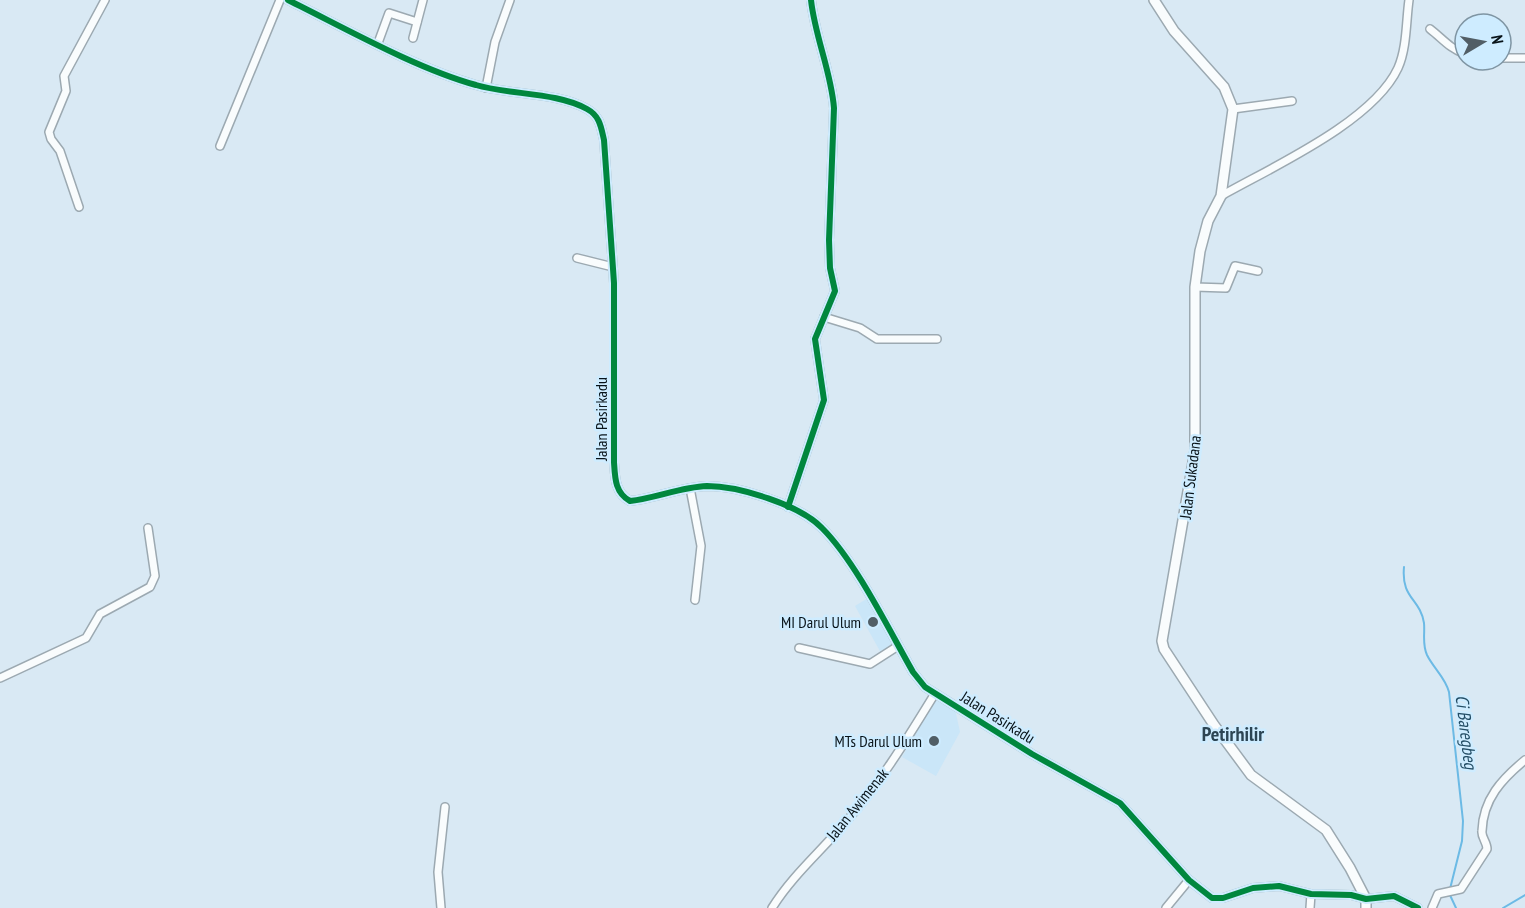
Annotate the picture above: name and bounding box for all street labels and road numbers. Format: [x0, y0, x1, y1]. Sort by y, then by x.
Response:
street label: Jalan Pasirkadu [591, 377, 611, 462]
street label: Jalan Sukadana [1175, 434, 1205, 521]
street label: Jalan Pasirkadu [956, 686, 1039, 748]
street label: Jalan Awimenak [821, 763, 893, 845]

